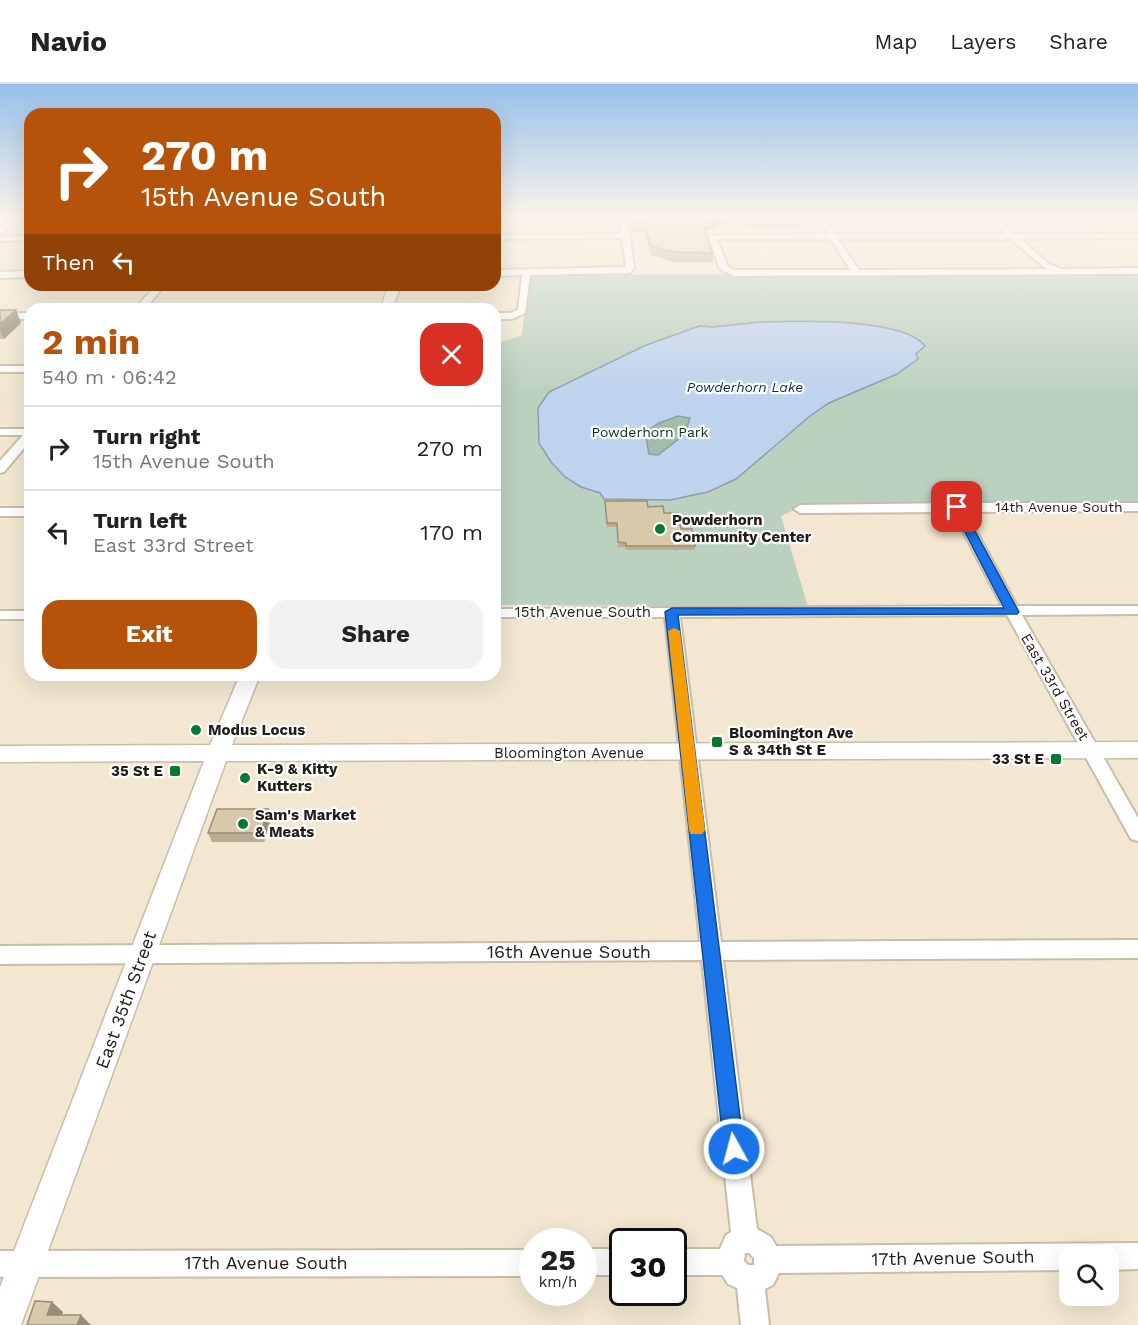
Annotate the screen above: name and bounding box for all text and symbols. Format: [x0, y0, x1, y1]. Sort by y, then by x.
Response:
text: Navio [30, 25, 107, 58]
text: Map [874, 29, 917, 54]
text: Layers [950, 29, 1016, 54]
text: Share [1049, 29, 1108, 54]
text: 270 m [141, 131, 268, 180]
icon: right [42, 132, 120, 210]
text: 15th Avenue South [141, 181, 386, 213]
icon: left [107, 246, 140, 279]
text: Then [42, 250, 95, 275]
text: 2 min [42, 321, 140, 363]
button: close [420, 323, 483, 386]
text: 540 m · 06:42 [42, 365, 177, 389]
water label: Powderhorn Lake [687, 379, 803, 395]
text: Turn right [93, 424, 200, 449]
park label: Powderhorn Park [592, 424, 709, 440]
icon: right [42, 432, 75, 465]
text: 270 m [417, 436, 483, 461]
text: 15th Avenue South [93, 449, 275, 473]
pin [931, 481, 982, 532]
icon: arrive [940, 490, 973, 523]
street label: 14th Avenue South [995, 499, 1123, 515]
text: Turn left [93, 508, 187, 533]
place label: Powderhorn Community Center [672, 511, 812, 546]
icon: left [42, 516, 75, 549]
text: 170 m [420, 520, 483, 545]
marker: Powderhorn Community Center [653, 522, 667, 536]
text: East 33rd Street [93, 533, 254, 557]
button: Exit [42, 600, 257, 669]
button: Share [269, 600, 483, 669]
street label: 15th Avenue South [515, 603, 651, 621]
street label: East 33rd Street [1017, 630, 1093, 744]
place label: Modus Locus [208, 721, 305, 739]
marker: Modus Locus [189, 723, 203, 737]
place label: Bloomington Ave S & 34th St E [729, 724, 854, 759]
marker: Bloomington Ave S & 34th St E [710, 735, 724, 749]
street label: Bloomington Avenue [494, 744, 644, 762]
place label: 33 St E [992, 750, 1044, 768]
marker: 33 St E [1049, 752, 1063, 766]
place label: K-9 & Kitty Kutters [257, 760, 338, 795]
place label: 35 St E [111, 762, 163, 780]
marker: 35 St E [168, 764, 182, 778]
marker: K-9 & Kitty Kutters [238, 771, 252, 785]
place label: Sam's Market & Meats [255, 806, 356, 841]
marker: Sam's Market & Meats [236, 817, 250, 831]
street label: East 35th Street [91, 928, 160, 1071]
street label: 16th Avenue South [487, 941, 651, 962]
position arrow [702, 1117, 766, 1181]
speed limit sign: 30 [609, 1228, 687, 1306]
text: 25 [540, 1242, 576, 1277]
street label: 17th Avenue South [871, 1246, 1035, 1269]
map controls [1059, 1246, 1119, 1306]
button: search [1059, 1246, 1119, 1306]
street label: 17th Avenue South [184, 1252, 348, 1273]
text: km/h [539, 1273, 577, 1291]

